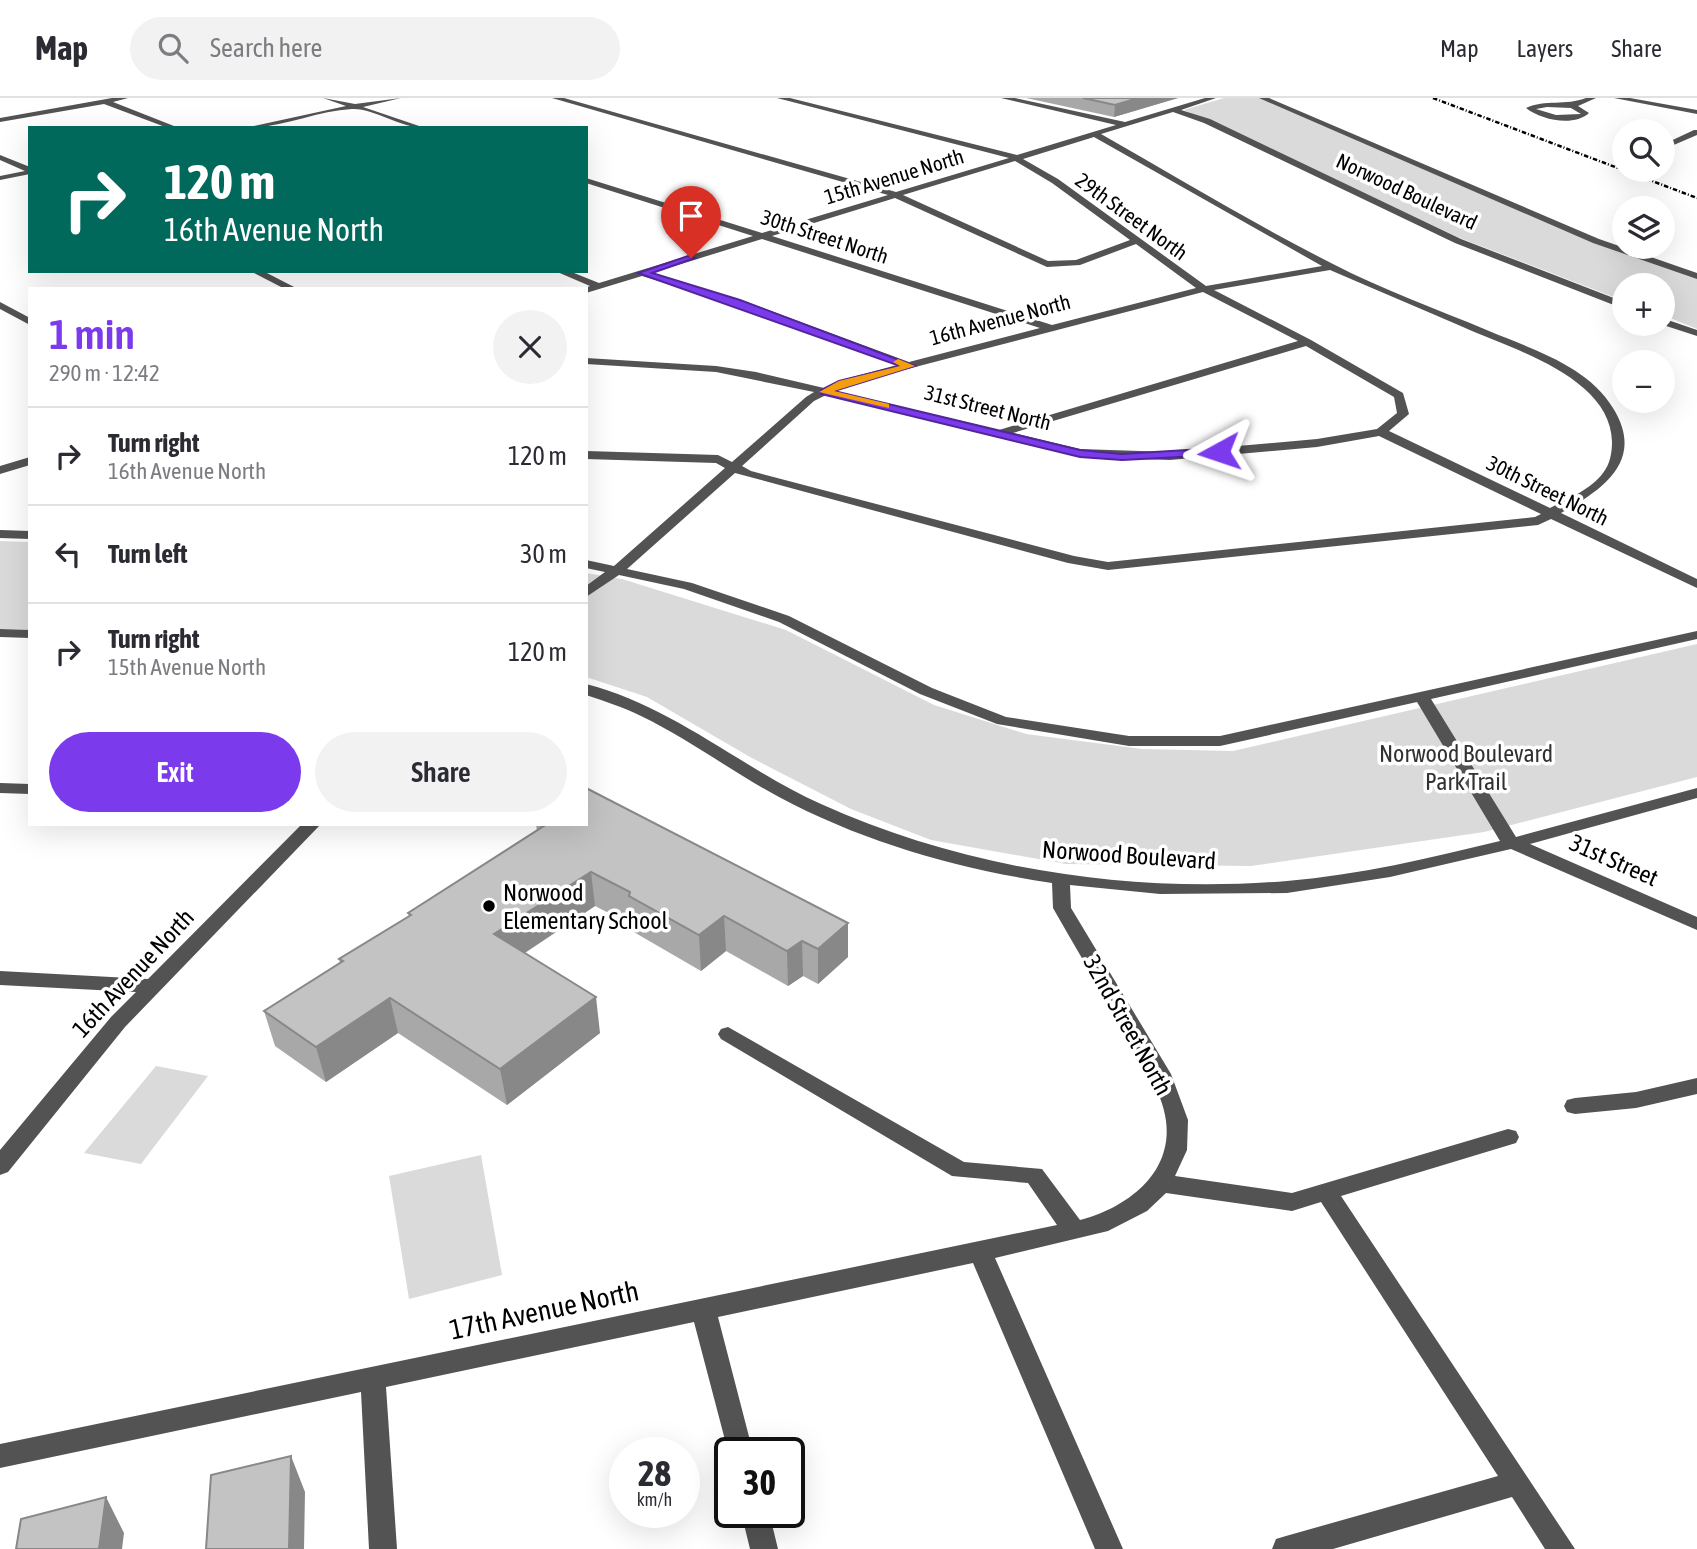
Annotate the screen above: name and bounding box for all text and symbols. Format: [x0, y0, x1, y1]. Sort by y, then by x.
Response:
search box [130, 17, 620, 80]
text: Map [35, 29, 88, 67]
icon: search [154, 29, 192, 67]
text: Search here [210, 33, 322, 63]
text: Map [1440, 35, 1479, 62]
text: Layers [1517, 35, 1573, 62]
text: Share [1611, 35, 1662, 62]
map controls [1612, 119, 1675, 413]
button: search [1612, 119, 1675, 182]
street label: 15th Avenue North [821, 143, 967, 209]
street label: Norwood Boulevard [1333, 148, 1481, 234]
text: 120 m [164, 153, 275, 209]
icon: right [49, 154, 140, 245]
street label: 29th Street North [1071, 167, 1193, 265]
pin [661, 186, 721, 258]
button: layers [1612, 196, 1675, 259]
icon: arrive [672, 197, 710, 235]
street label: 30th Street North [758, 204, 892, 268]
text: 16th Avenue North [164, 211, 384, 248]
button: + [1612, 273, 1675, 336]
street label: 16th Avenue North [927, 289, 1073, 349]
text: 1 min [49, 310, 135, 358]
button: close [493, 310, 567, 384]
button: − [1612, 350, 1675, 413]
text: 290 m · 12:42 [49, 360, 160, 386]
street label: 31st Street North [922, 380, 1054, 434]
position arrow [1182, 415, 1256, 489]
text: Turn right [108, 428, 199, 458]
icon: right [49, 437, 87, 475]
text: 120 m [508, 441, 567, 471]
street label: 30th Street North [1483, 450, 1613, 530]
text: 16th Avenue North [108, 458, 266, 484]
icon: left [49, 535, 87, 573]
text: Turn left [108, 539, 188, 569]
text: 30 m [520, 539, 567, 569]
text: Turn right [108, 624, 199, 654]
icon: right [49, 633, 87, 671]
text: 120 m [508, 637, 567, 667]
text: 15th Avenue North [108, 654, 266, 680]
button: Exit [49, 732, 301, 812]
button: Share [315, 732, 567, 812]
park label: Norwood Boulevard Park Trail [1379, 740, 1553, 795]
street label: 31st Street [1566, 829, 1662, 891]
street label: Norwood Boulevard [1041, 835, 1217, 875]
place label: Norwood Elementary School [503, 879, 669, 934]
marker: Norwood Elementary School [481, 898, 497, 914]
street label: 16th Avenue North [67, 903, 199, 1043]
street label: 32nd Street North [1078, 950, 1178, 1100]
street label: 17th Avenue North [447, 1274, 641, 1346]
speed limit sign: 30 [714, 1437, 805, 1528]
text: 28 [638, 1453, 671, 1493]
text: km/h [637, 1489, 672, 1510]

